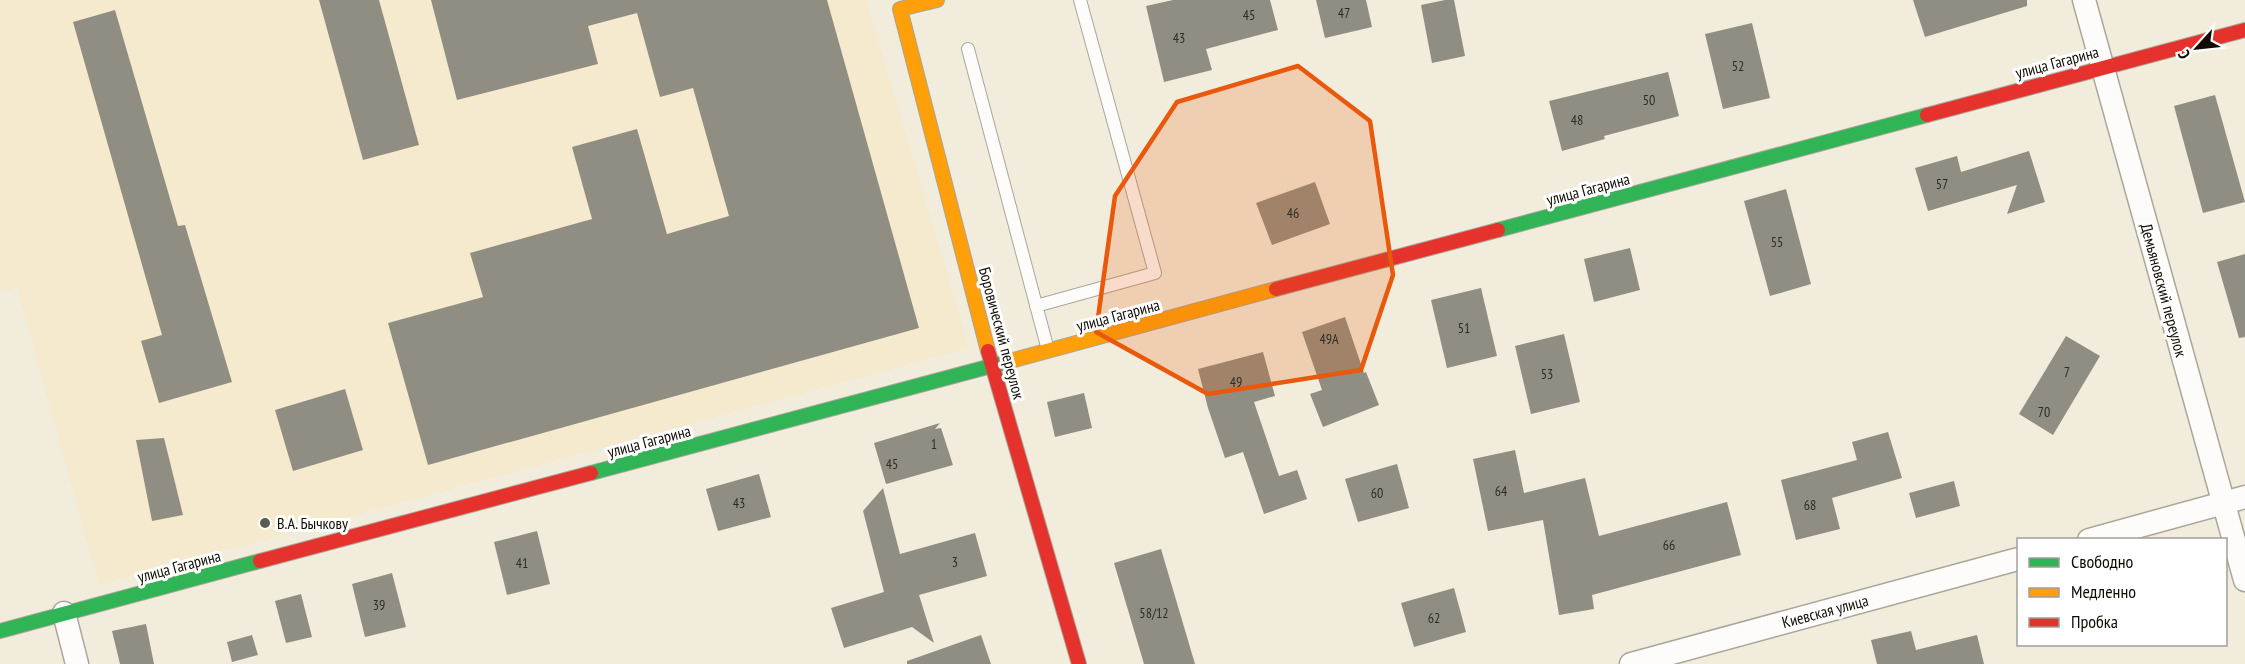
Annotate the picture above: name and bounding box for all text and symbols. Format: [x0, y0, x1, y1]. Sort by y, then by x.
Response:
house number: 47 [1338, 4, 1350, 22]
house number: 45 [1243, 6, 1255, 24]
north arrow [2167, 18, 2227, 78]
house number: 43 [1173, 29, 1185, 47]
street label: улица Гагарина [2013, 41, 2101, 83]
text: С [2173, 46, 2194, 63]
house number: 52 [1732, 57, 1744, 75]
house number: 50 [1643, 91, 1655, 109]
house number: 48 [1571, 111, 1583, 129]
street label: улица Гагарина [1544, 168, 1632, 210]
house number: 57 [1936, 175, 1948, 193]
house number: 46 [1287, 204, 1299, 222]
street label: Демьяновский переулок [2137, 221, 2192, 360]
house number: 55 [1771, 233, 1783, 251]
street label: Боровический переулок [975, 265, 1029, 402]
street label: улица Гагарина [1074, 294, 1162, 336]
house number: 51 [1458, 319, 1470, 337]
house number: 49А [1319, 330, 1339, 348]
house number: 7 [2064, 363, 2070, 381]
house number: 53 [1541, 365, 1553, 383]
house number: 49 [1230, 373, 1242, 391]
house number: 70 [2038, 403, 2050, 421]
street label: улица Гагарина [605, 420, 693, 462]
house number: 1 [931, 435, 937, 453]
house number: 45 [886, 455, 898, 473]
house number: 64 [1495, 482, 1508, 500]
house number: 60 [1371, 484, 1383, 502]
house number: 43 [733, 494, 745, 512]
house number: 68 [1804, 496, 1816, 514]
place label: В.А. Бычкову [277, 513, 348, 533]
marker: В.А. Бычкову [258, 516, 272, 530]
house number: 66 [1663, 536, 1675, 554]
legend [2017, 538, 2227, 646]
street label: улица Гагарина [135, 545, 223, 587]
text: Свободно [2071, 550, 2134, 573]
house number: 3 [952, 553, 958, 571]
house number: 41 [516, 554, 528, 572]
text: Медленно [2071, 580, 2136, 603]
street label: Киевская улица [1780, 590, 1870, 632]
house number: 39 [373, 596, 385, 614]
house number: 58/12 [1139, 604, 1169, 622]
house number: 62 [1428, 609, 1440, 627]
text: Пробка [2071, 610, 2118, 633]

